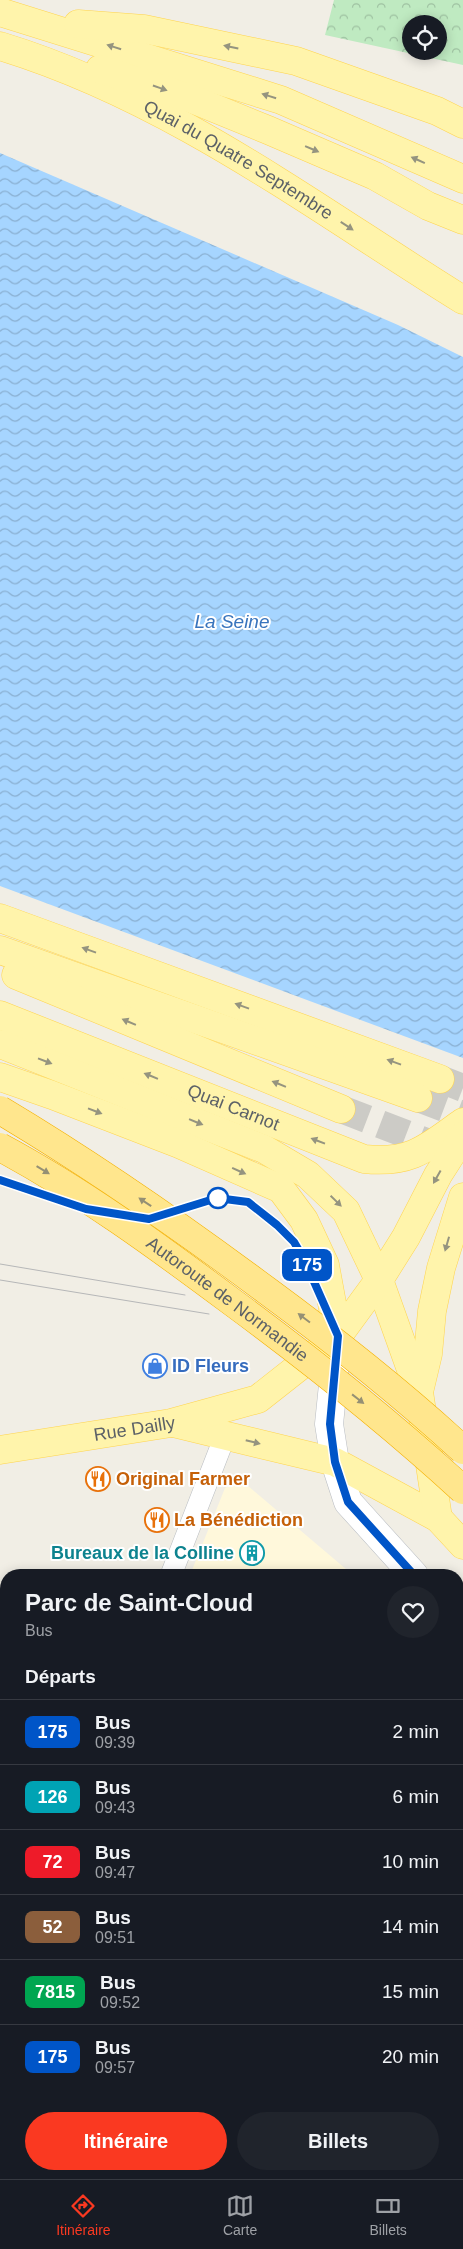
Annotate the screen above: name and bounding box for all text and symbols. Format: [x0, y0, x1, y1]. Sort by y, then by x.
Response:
map controls [402, 15, 447, 60]
button: locate [402, 15, 447, 60]
one-way arrow [106, 42, 121, 50]
one-way arrow [223, 43, 239, 51]
one-way arrow [152, 85, 167, 92]
one-way arrow [261, 91, 276, 99]
street label: Quai du Quatre Septembre [140, 96, 337, 224]
one-way arrow [305, 146, 320, 154]
one-way arrow [411, 155, 425, 163]
one-way arrow [341, 221, 354, 231]
water label: La Seine [194, 611, 270, 632]
one-way arrow [82, 946, 96, 954]
one-way arrow [234, 1002, 249, 1009]
one-way arrow [122, 1017, 136, 1025]
one-way arrow [38, 1058, 53, 1066]
one-way arrow [386, 1058, 401, 1066]
one-way arrow [144, 1071, 158, 1079]
street label: Quai Carnot [185, 1080, 282, 1134]
one-way arrow [272, 1080, 286, 1088]
one-way arrow [88, 1108, 102, 1116]
one-way arrow [189, 1118, 204, 1126]
one-way arrow [311, 1137, 326, 1145]
one-way arrow [36, 1166, 49, 1175]
one-way arrow [232, 1167, 246, 1175]
one-way arrow [433, 1171, 442, 1184]
unlabelled marker [207, 1187, 229, 1209]
one-way arrow [330, 1195, 342, 1207]
one-way arrow [138, 1197, 152, 1207]
street label: Autoroute de Normandie [143, 1233, 312, 1366]
one-way arrow [443, 1236, 451, 1251]
line badge: 175 [278, 1249, 336, 1281]
text: 175 [292, 1255, 322, 1275]
one-way arrow [298, 1313, 311, 1324]
shop icon: ID Fleurs [142, 1353, 168, 1379]
place label: ID Fleurs [172, 1356, 249, 1376]
one-way arrow [351, 1394, 364, 1405]
street label: Rue Dailly [92, 1413, 176, 1445]
one-way arrow [245, 1438, 260, 1446]
restaurant icon: Original Farmer [85, 1466, 111, 1492]
place label: Original Farmer [116, 1469, 250, 1489]
restaurant icon: La Bénédiction [144, 1507, 170, 1533]
place label: La Bénédiction [174, 1510, 303, 1530]
building icon: Bureaux de la Colline [239, 1540, 265, 1566]
place label: Bureaux de la Colline [51, 1543, 234, 1563]
button: heart [387, 1586, 439, 1638]
text: Parc de Saint-Cloud [25, 1589, 253, 1616]
text: Bus [25, 1622, 53, 1639]
text: Départs [25, 1666, 96, 1687]
text: Bus [95, 1712, 131, 1733]
text: 2 min [393, 1721, 439, 1742]
text: 175 [37, 1722, 68, 1742]
text: 09:39 [95, 1734, 135, 1751]
text: Bus [95, 1777, 131, 1798]
text: 6 min [393, 1786, 439, 1807]
text: 126 [37, 1787, 68, 1807]
text: 09:43 [95, 1799, 135, 1816]
text: Bus [95, 1842, 131, 1863]
text: 10 min [382, 1851, 439, 1872]
text: 72 [42, 1852, 63, 1872]
text: 09:47 [95, 1864, 135, 1881]
text: Bus [95, 1907, 131, 1928]
text: 14 min [382, 1916, 439, 1937]
text: 52 [42, 1917, 63, 1937]
text: 09:51 [95, 1929, 135, 1946]
text: Bus [100, 1972, 136, 1993]
text: 15 min [382, 1981, 439, 2002]
text: 7815 [35, 1982, 75, 2002]
text: 09:52 [100, 1994, 140, 2011]
text: Bus [95, 2037, 131, 2058]
text: 20 min [382, 2046, 439, 2067]
text: 175 [37, 2047, 68, 2067]
text: 09:57 [95, 2059, 135, 2076]
button: Itinéraire [25, 2112, 227, 2170]
button: Billets [237, 2112, 439, 2170]
tab: Itinéraire [56, 2192, 111, 2238]
tab: Carte [223, 2192, 257, 2238]
tab: Billets [369, 2192, 407, 2238]

